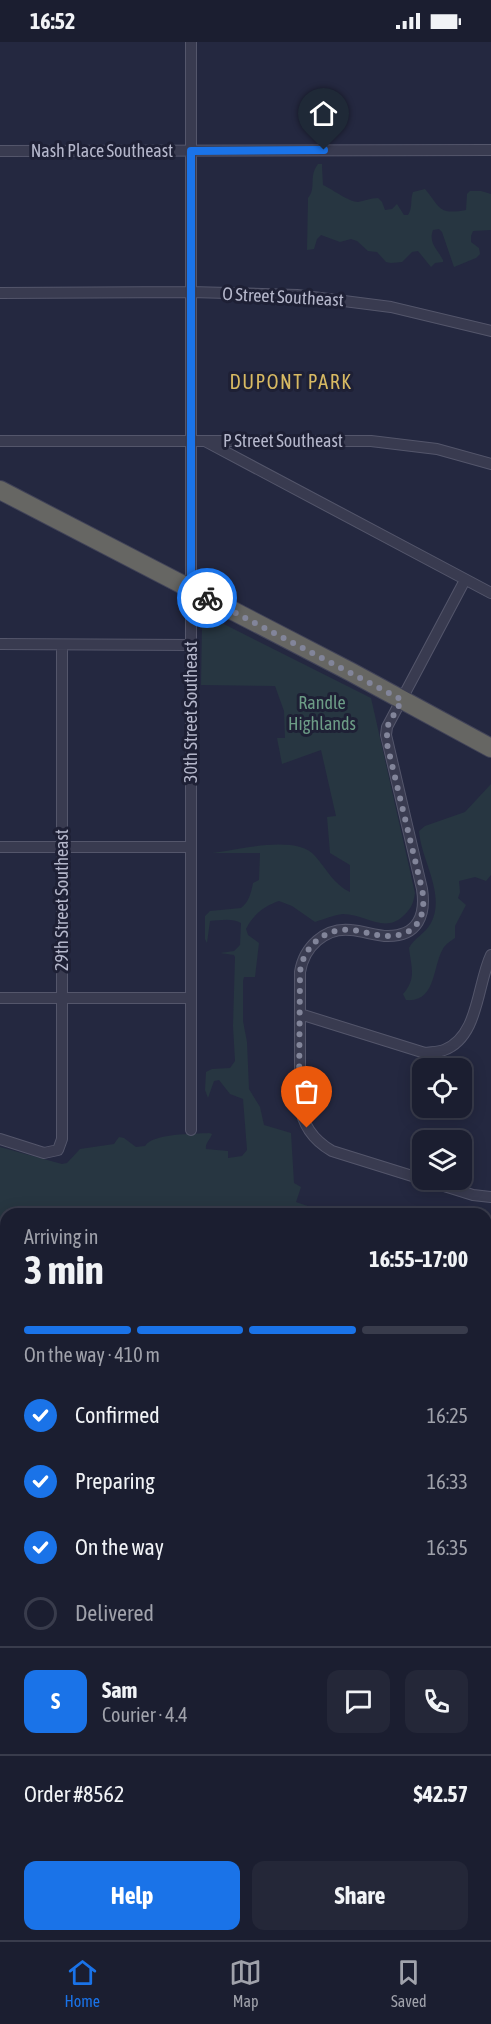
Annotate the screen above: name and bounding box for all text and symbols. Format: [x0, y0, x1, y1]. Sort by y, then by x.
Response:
text: 16:52 [30, 8, 75, 34]
pin [298, 88, 349, 150]
icon: home [307, 97, 340, 130]
street label: Nash Place Southeast [31, 140, 173, 161]
street label: O Street Southeast [222, 283, 344, 310]
district label: DUPONT PARK [230, 370, 352, 393]
street label: P Street Southeast [223, 430, 343, 451]
courier [177, 568, 237, 628]
icon: bike [191, 582, 224, 615]
street label: 30th Street Southeast [180, 641, 201, 783]
park label: Randle Highlands [288, 692, 356, 734]
street label: 29th Street Southeast [51, 829, 72, 971]
map controls [412, 1058, 472, 1190]
button: locate [412, 1058, 472, 1118]
pin [281, 1066, 332, 1128]
icon: bag [290, 1075, 323, 1108]
button: layers [412, 1130, 472, 1190]
text: Arriving in [24, 1225, 98, 1248]
text: 16:55–17:00 [369, 1246, 468, 1272]
text: 3 min [24, 1248, 104, 1292]
text: On the way · 410 m [24, 1343, 160, 1366]
icon: check [24, 1399, 57, 1432]
text: Confirmed [75, 1402, 160, 1428]
text: 16:25 [427, 1404, 468, 1427]
icon: check [24, 1465, 57, 1498]
text: Preparing [75, 1468, 155, 1494]
text: 16:33 [427, 1470, 468, 1493]
icon: check [24, 1531, 57, 1564]
text: On the way [75, 1534, 164, 1560]
text: 16:35 [427, 1536, 468, 1559]
text: Delivered [75, 1600, 154, 1626]
button: chat [327, 1670, 390, 1733]
button: phone [405, 1670, 468, 1733]
text: Sam [102, 1677, 137, 1703]
text: S [51, 1688, 60, 1714]
text: Courier · 4.4 [102, 1703, 188, 1726]
text: Order #8562 [24, 1781, 124, 1807]
text: $42.57 [413, 1781, 468, 1807]
button: Help [24, 1861, 240, 1930]
button: Share [252, 1861, 468, 1930]
tab: Home [65, 1956, 100, 2010]
tab: Map [229, 1956, 262, 2010]
tab: Saved [391, 1956, 426, 2010]

